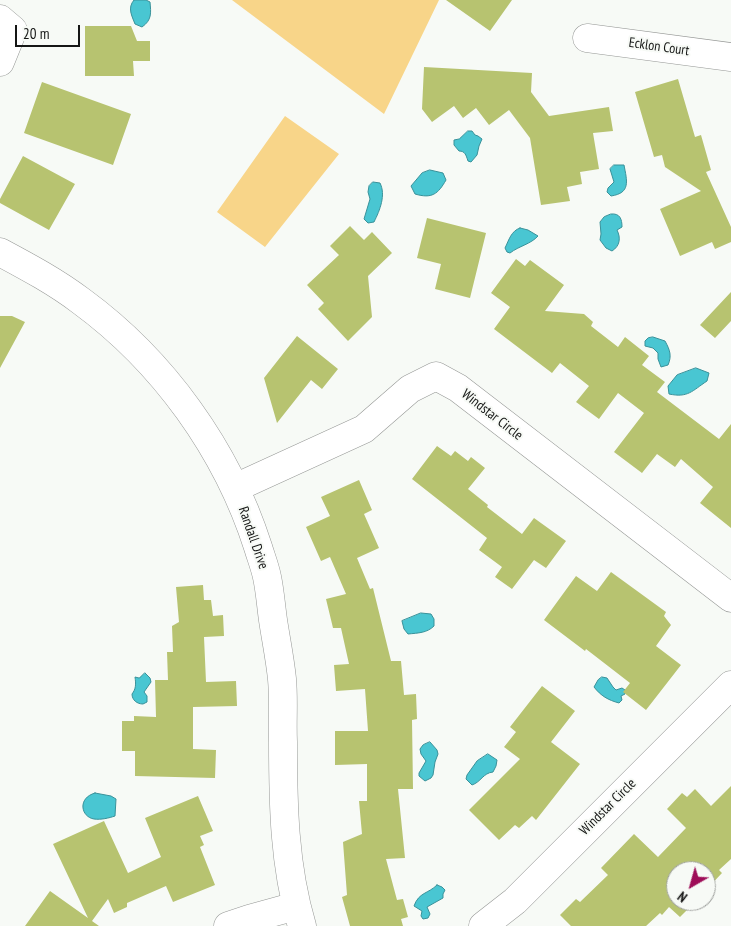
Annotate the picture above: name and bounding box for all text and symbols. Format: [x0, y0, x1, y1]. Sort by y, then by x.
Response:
scale bar [18, 15, 82, 47]
text: 20 m [23, 24, 49, 43]
street label: Ecklon Court [628, 34, 690, 60]
street label: Windstar Circle [458, 386, 526, 444]
street label: Randall Drive [234, 505, 272, 571]
street label: Windstar Circle [576, 775, 640, 839]
north arrow [666, 861, 716, 911]
text: N [674, 888, 691, 906]

